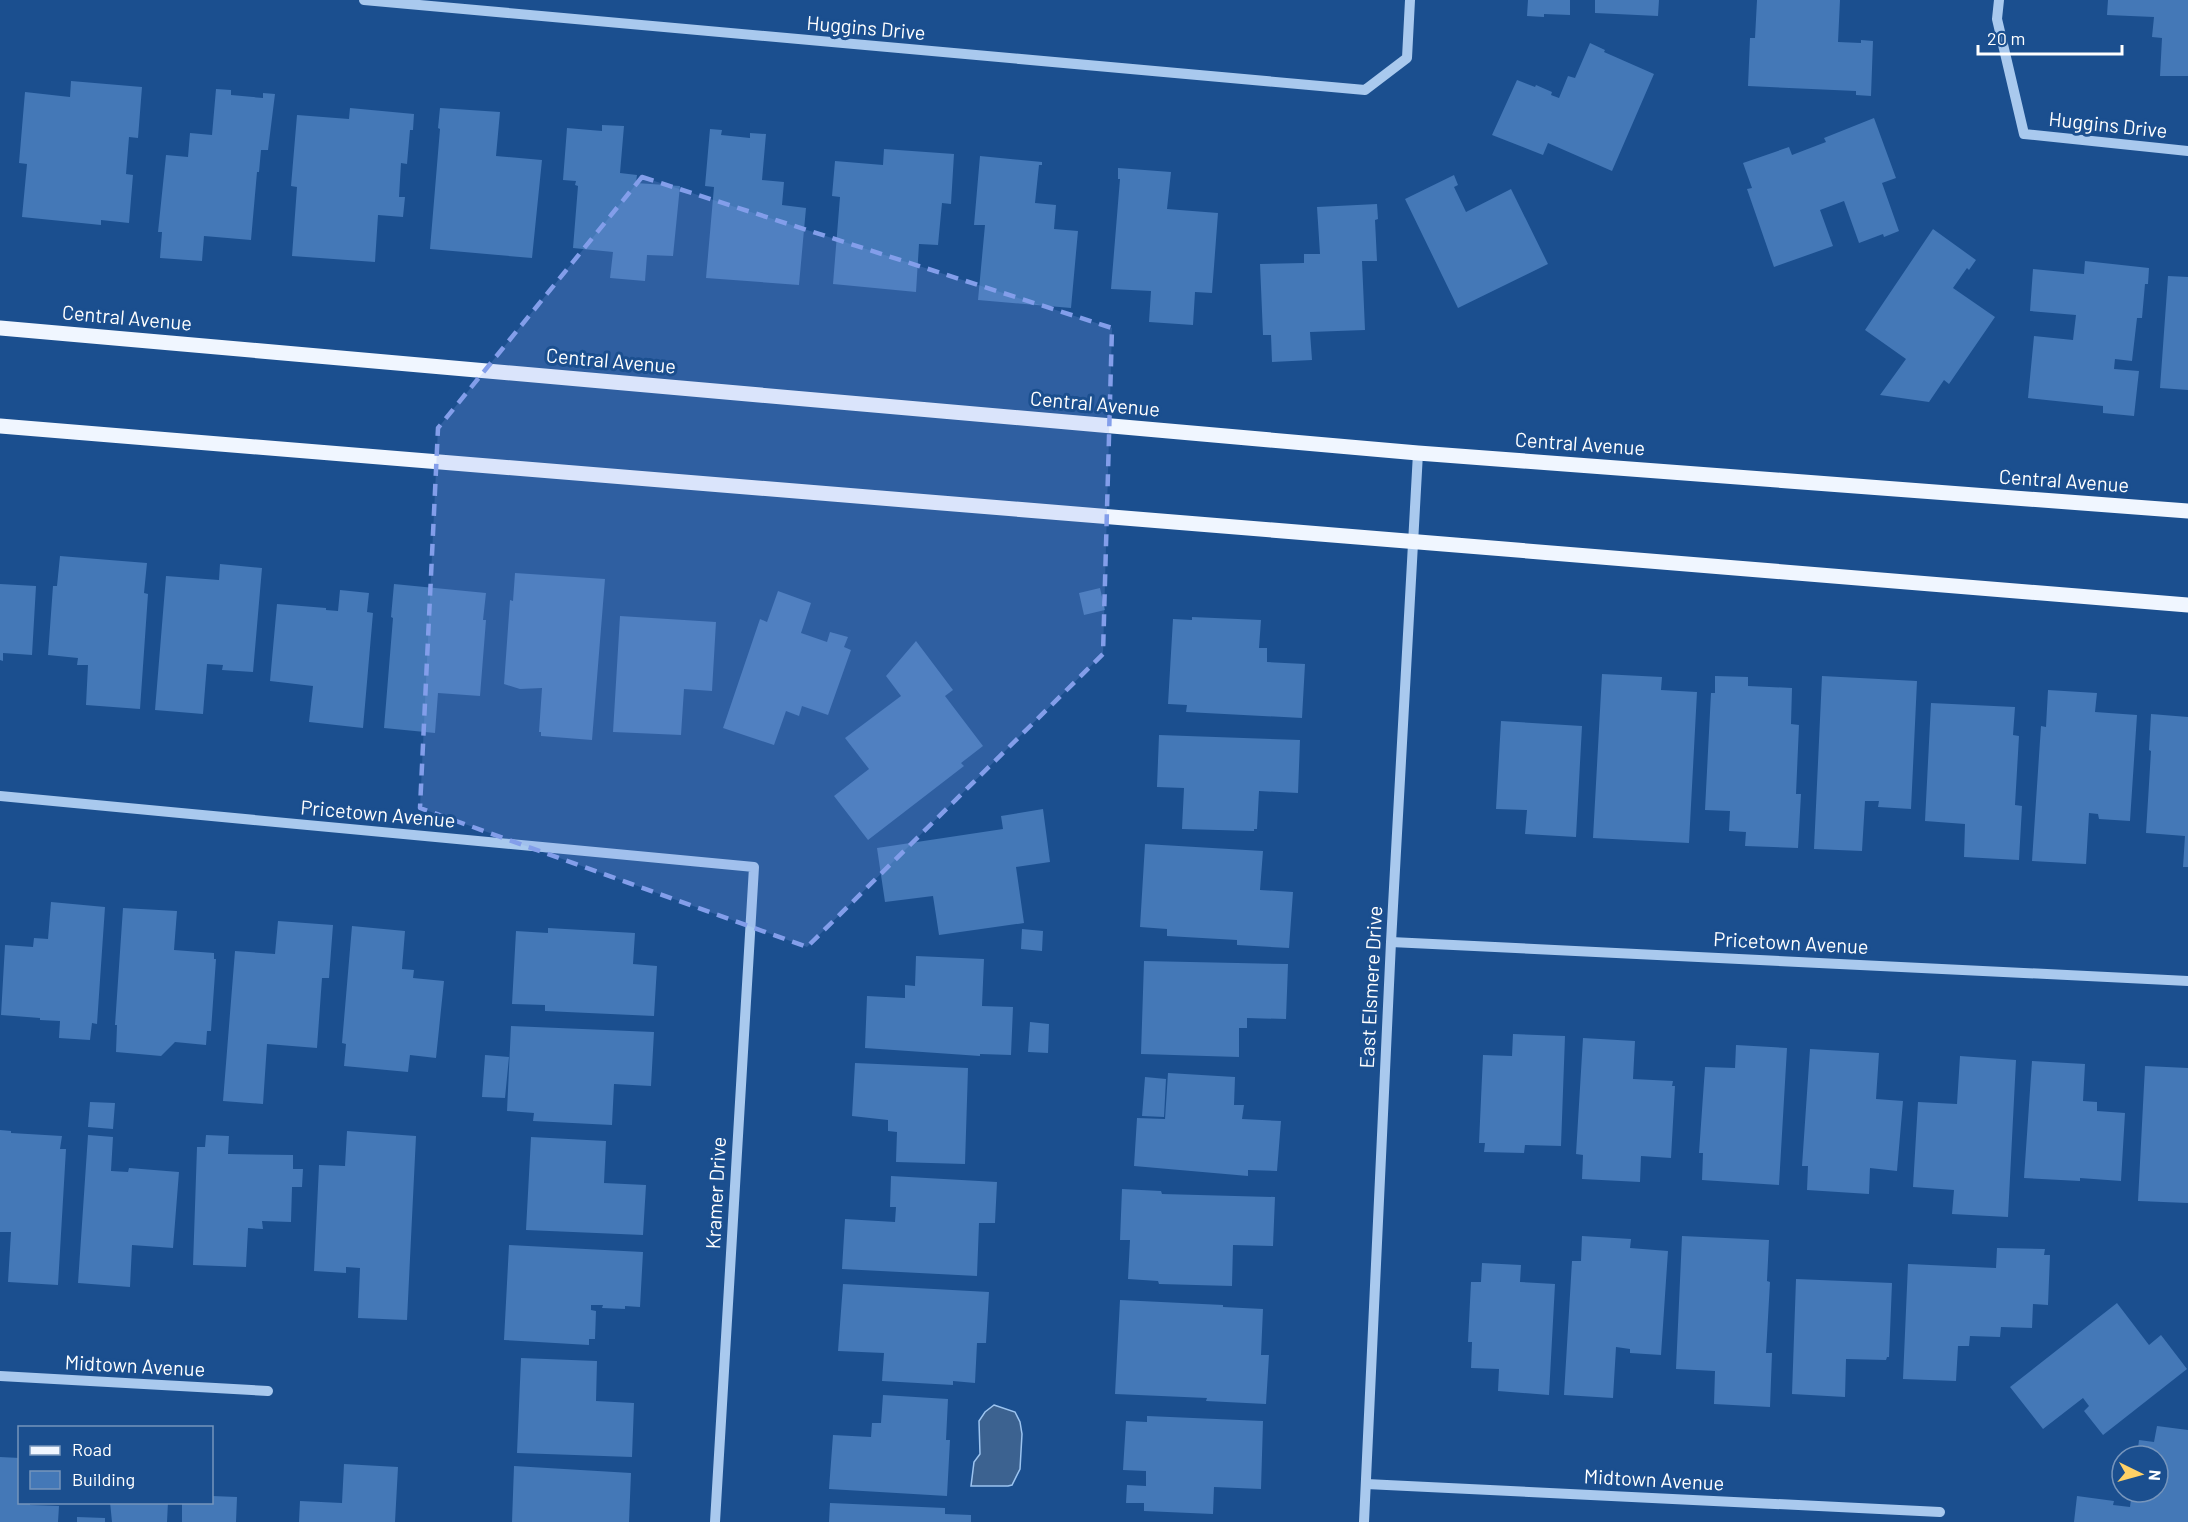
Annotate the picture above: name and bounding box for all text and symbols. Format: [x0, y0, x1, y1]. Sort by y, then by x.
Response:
street label: Huggins Drive [806, 10, 927, 44]
scale bar [1978, 18, 2122, 56]
text: 20 m [1987, 27, 2025, 49]
street label: Huggins Drive [2048, 106, 2169, 142]
street label: Central Avenue [61, 299, 193, 335]
street label: Central Avenue [545, 342, 677, 378]
street label: Central Avenue [1029, 385, 1161, 421]
street label: Central Avenue [1514, 426, 1646, 460]
street label: Central Avenue [1998, 463, 2130, 497]
street label: Pricetown Avenue [300, 794, 457, 832]
street label: East Elsmere Drive [1354, 905, 1386, 1069]
street label: Pricetown Avenue [1713, 926, 1869, 958]
street label: Kramer Drive [700, 1136, 730, 1250]
street label: Midtown Avenue [64, 1349, 206, 1381]
legend [18, 1426, 213, 1504]
text: Road [72, 1438, 112, 1460]
north arrow [2110, 1444, 2170, 1504]
street label: Midtown Avenue [1583, 1463, 1725, 1495]
text: Building [72, 1468, 135, 1490]
text: N [2146, 1469, 2165, 1481]

